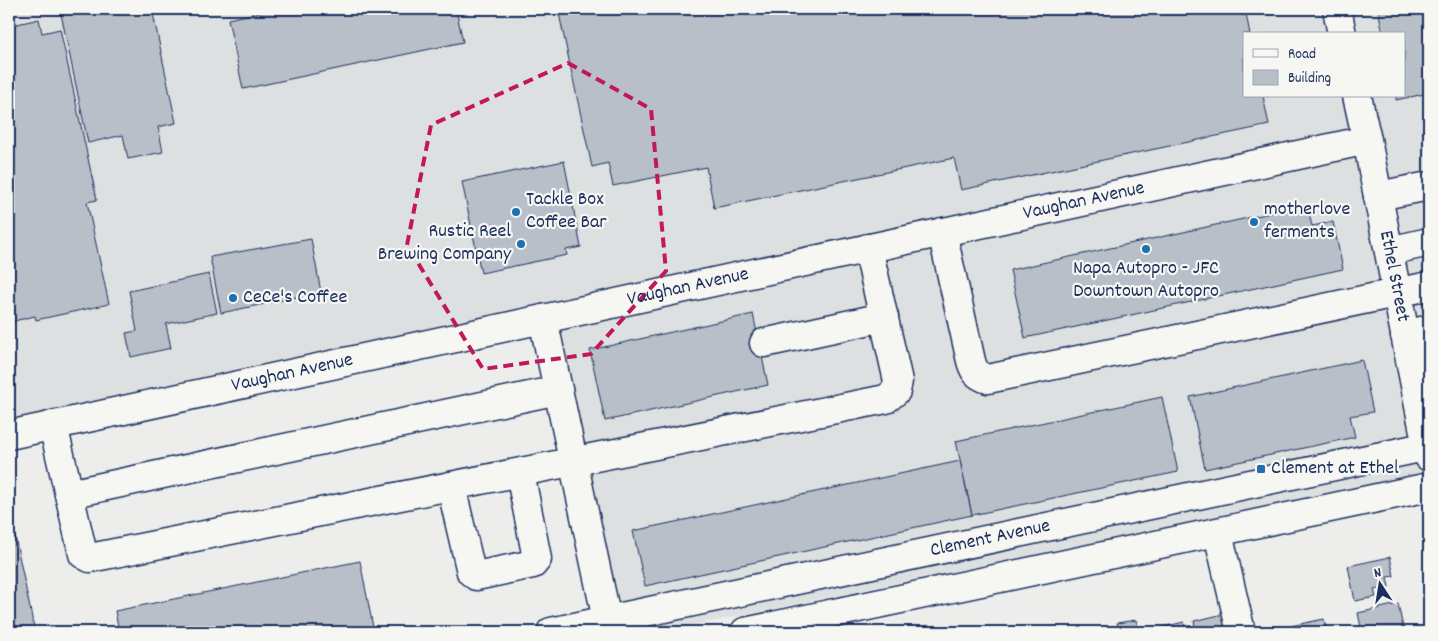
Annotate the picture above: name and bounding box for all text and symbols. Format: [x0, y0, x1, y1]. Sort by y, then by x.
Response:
legend [1243, 32, 1406, 98]
text: Road [1288, 44, 1316, 66]
text: Building [1288, 68, 1331, 90]
street label: Vaughan Avenue [1021, 175, 1147, 228]
place label: Tackle Box Coffee Bar [526, 186, 607, 237]
place label: motherlove ferments [1264, 196, 1350, 247]
marker: Tackle Box Coffee Bar [510, 206, 522, 218]
marker: motherlove ferments [1248, 216, 1260, 228]
place label: Rustic Reel Brewing Company [378, 218, 512, 269]
street label: Ethel Street [1371, 228, 1416, 324]
marker: Rustic Reel Brewing Company [515, 238, 527, 250]
marker: Napa Autopro - JFC Downtown Autopro [1140, 243, 1152, 255]
place label: Napa Autopro - JFC Downtown Autopro [1073, 255, 1219, 306]
street label: Vaughan Avenue [625, 261, 752, 314]
place label: CeCe's Coffee [243, 284, 347, 312]
marker: CeCe's Coffee [227, 292, 239, 304]
street label: Vaughan Avenue [229, 347, 356, 400]
place label: Clement at Ethel [1271, 455, 1399, 483]
marker: Clement at Ethel [1255, 463, 1267, 475]
street label: Clement Avenue [928, 513, 1053, 565]
north arrow [1356, 558, 1406, 608]
text: N [1372, 563, 1383, 584]

